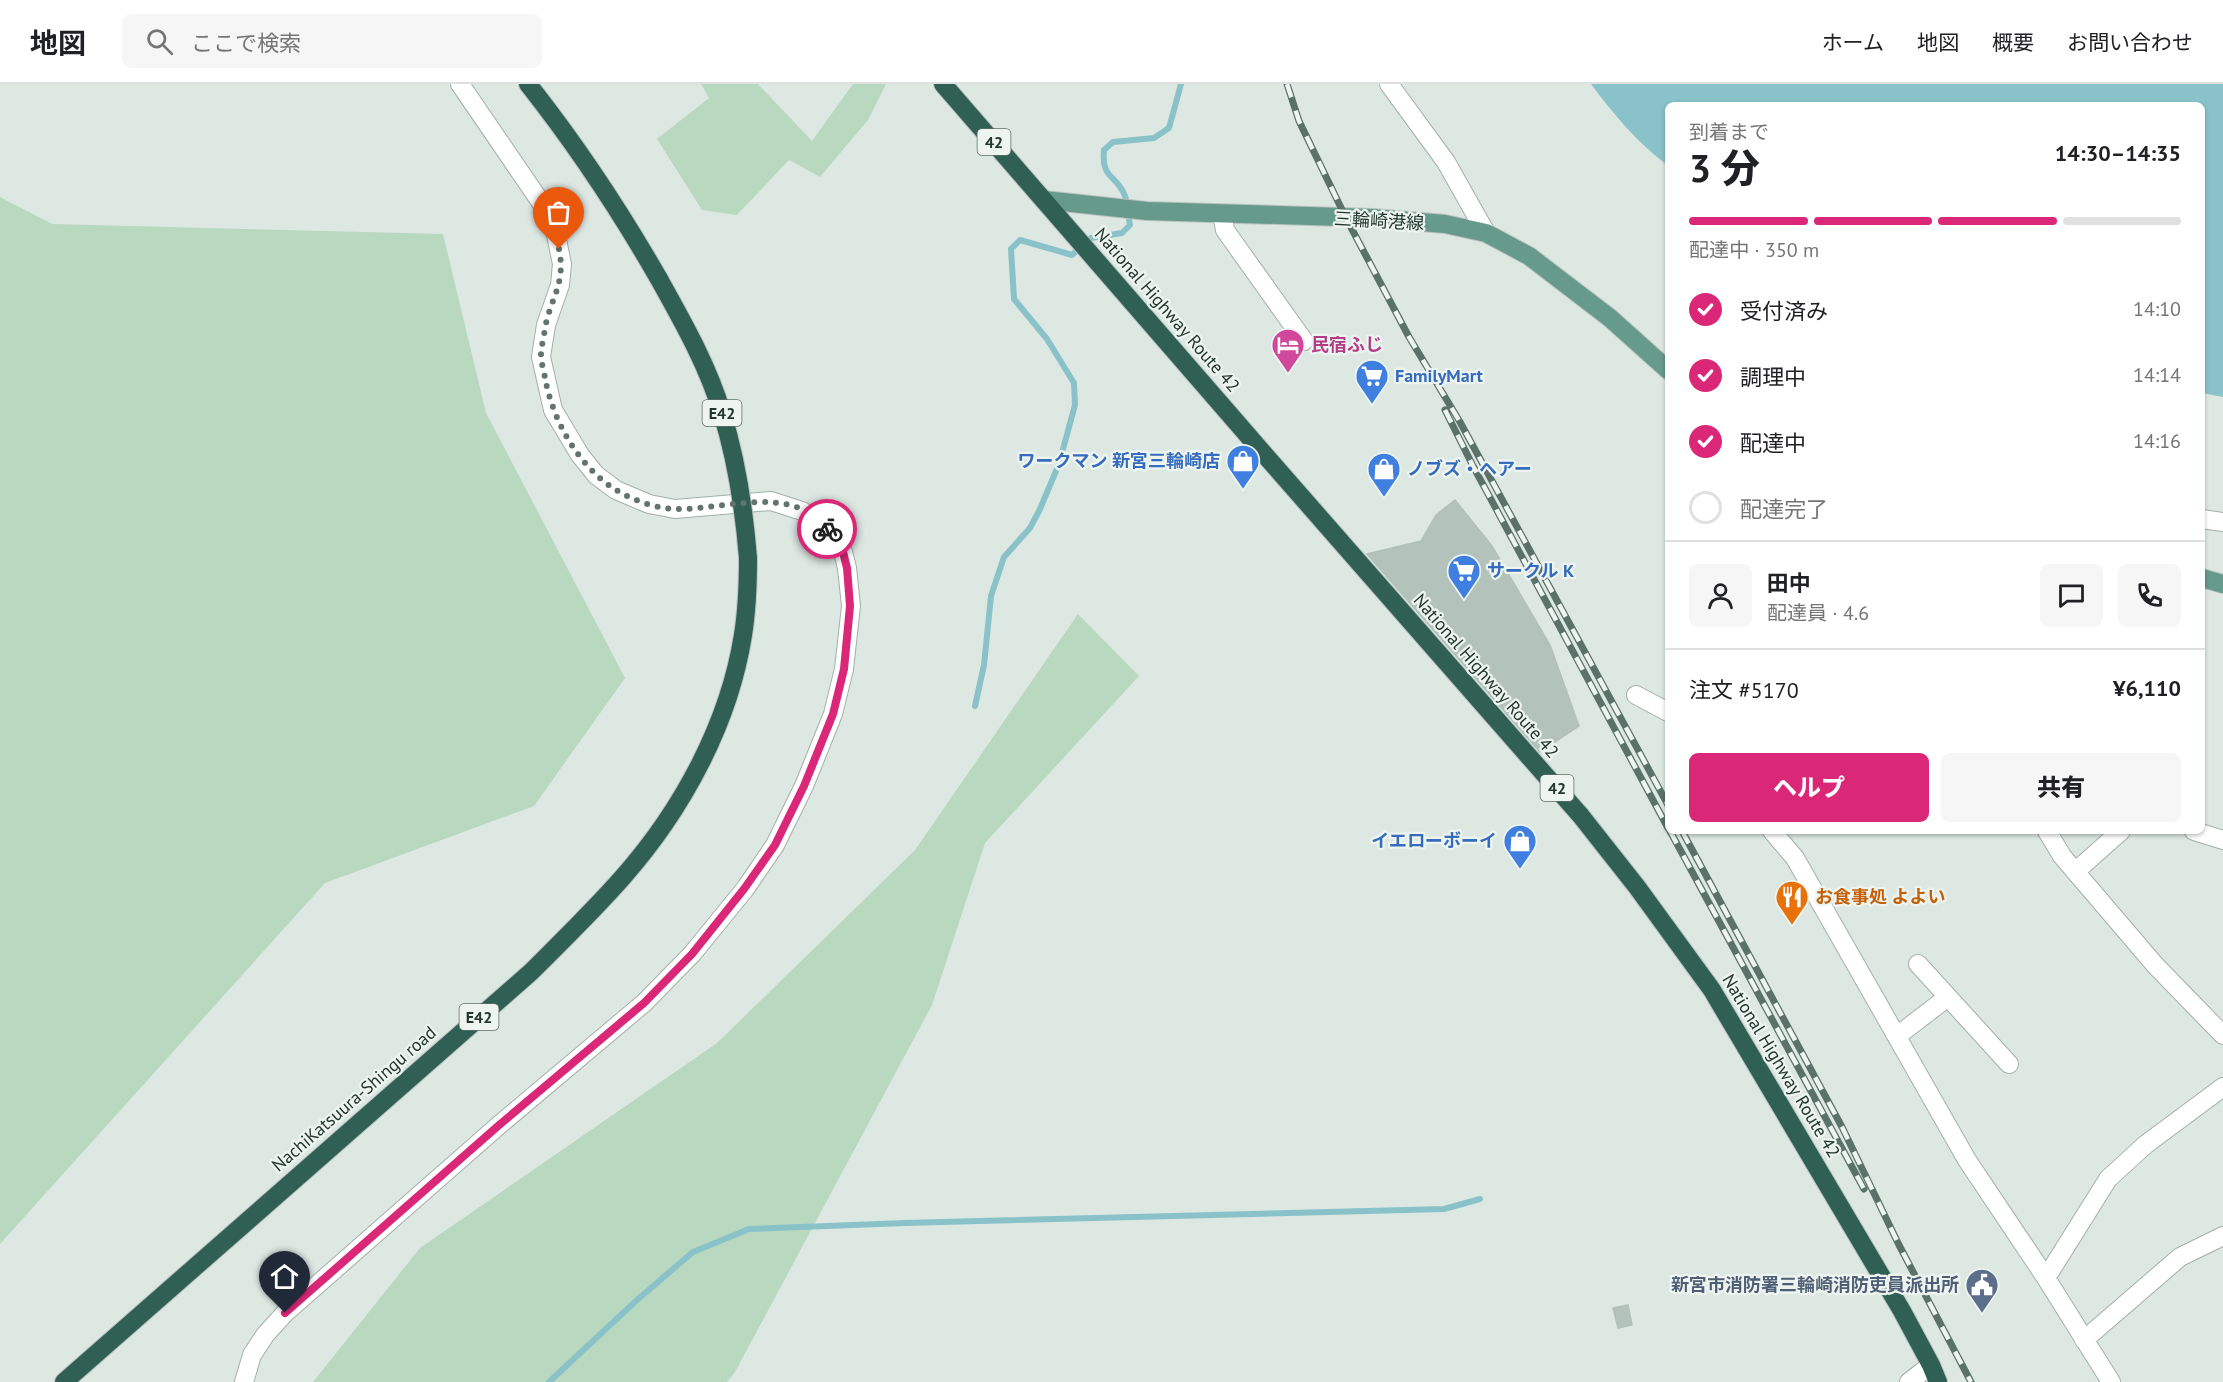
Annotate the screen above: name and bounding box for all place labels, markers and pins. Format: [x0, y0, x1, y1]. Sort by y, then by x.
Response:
pin [533, 187, 584, 249]
hotel icon: 民宿ふじ [1270, 327, 1306, 374]
place label: 民宿ふじ [1311, 333, 1383, 356]
supermarket icon: FamilyMart [1354, 358, 1390, 405]
place label: FamilyMart [1395, 364, 1483, 387]
shop icon: ワークマン 新宮三輪崎店 [1225, 443, 1261, 490]
place label: ワークマン 新宮三輪崎店 [1017, 449, 1220, 472]
shop icon: ノブズ・ヘアー [1366, 451, 1402, 498]
place label: ノブズ・ヘアー [1407, 457, 1532, 480]
supermarket icon: サークル K [1446, 553, 1482, 600]
place label: サークル K [1487, 559, 1574, 582]
shop icon: イエローボーイ [1502, 823, 1538, 870]
place label: イエローボーイ [1371, 829, 1497, 852]
restaurant icon: お食事処 よよい [1774, 879, 1810, 926]
place label: お食事処 よよい [1815, 885, 1946, 908]
pin [259, 1251, 310, 1313]
public building icon: 新宮市消防署三輪崎消防吏員派出所 [1964, 1267, 2000, 1314]
place label: 新宮市消防署三輪崎消防吏員派出所 [1671, 1273, 1959, 1296]

